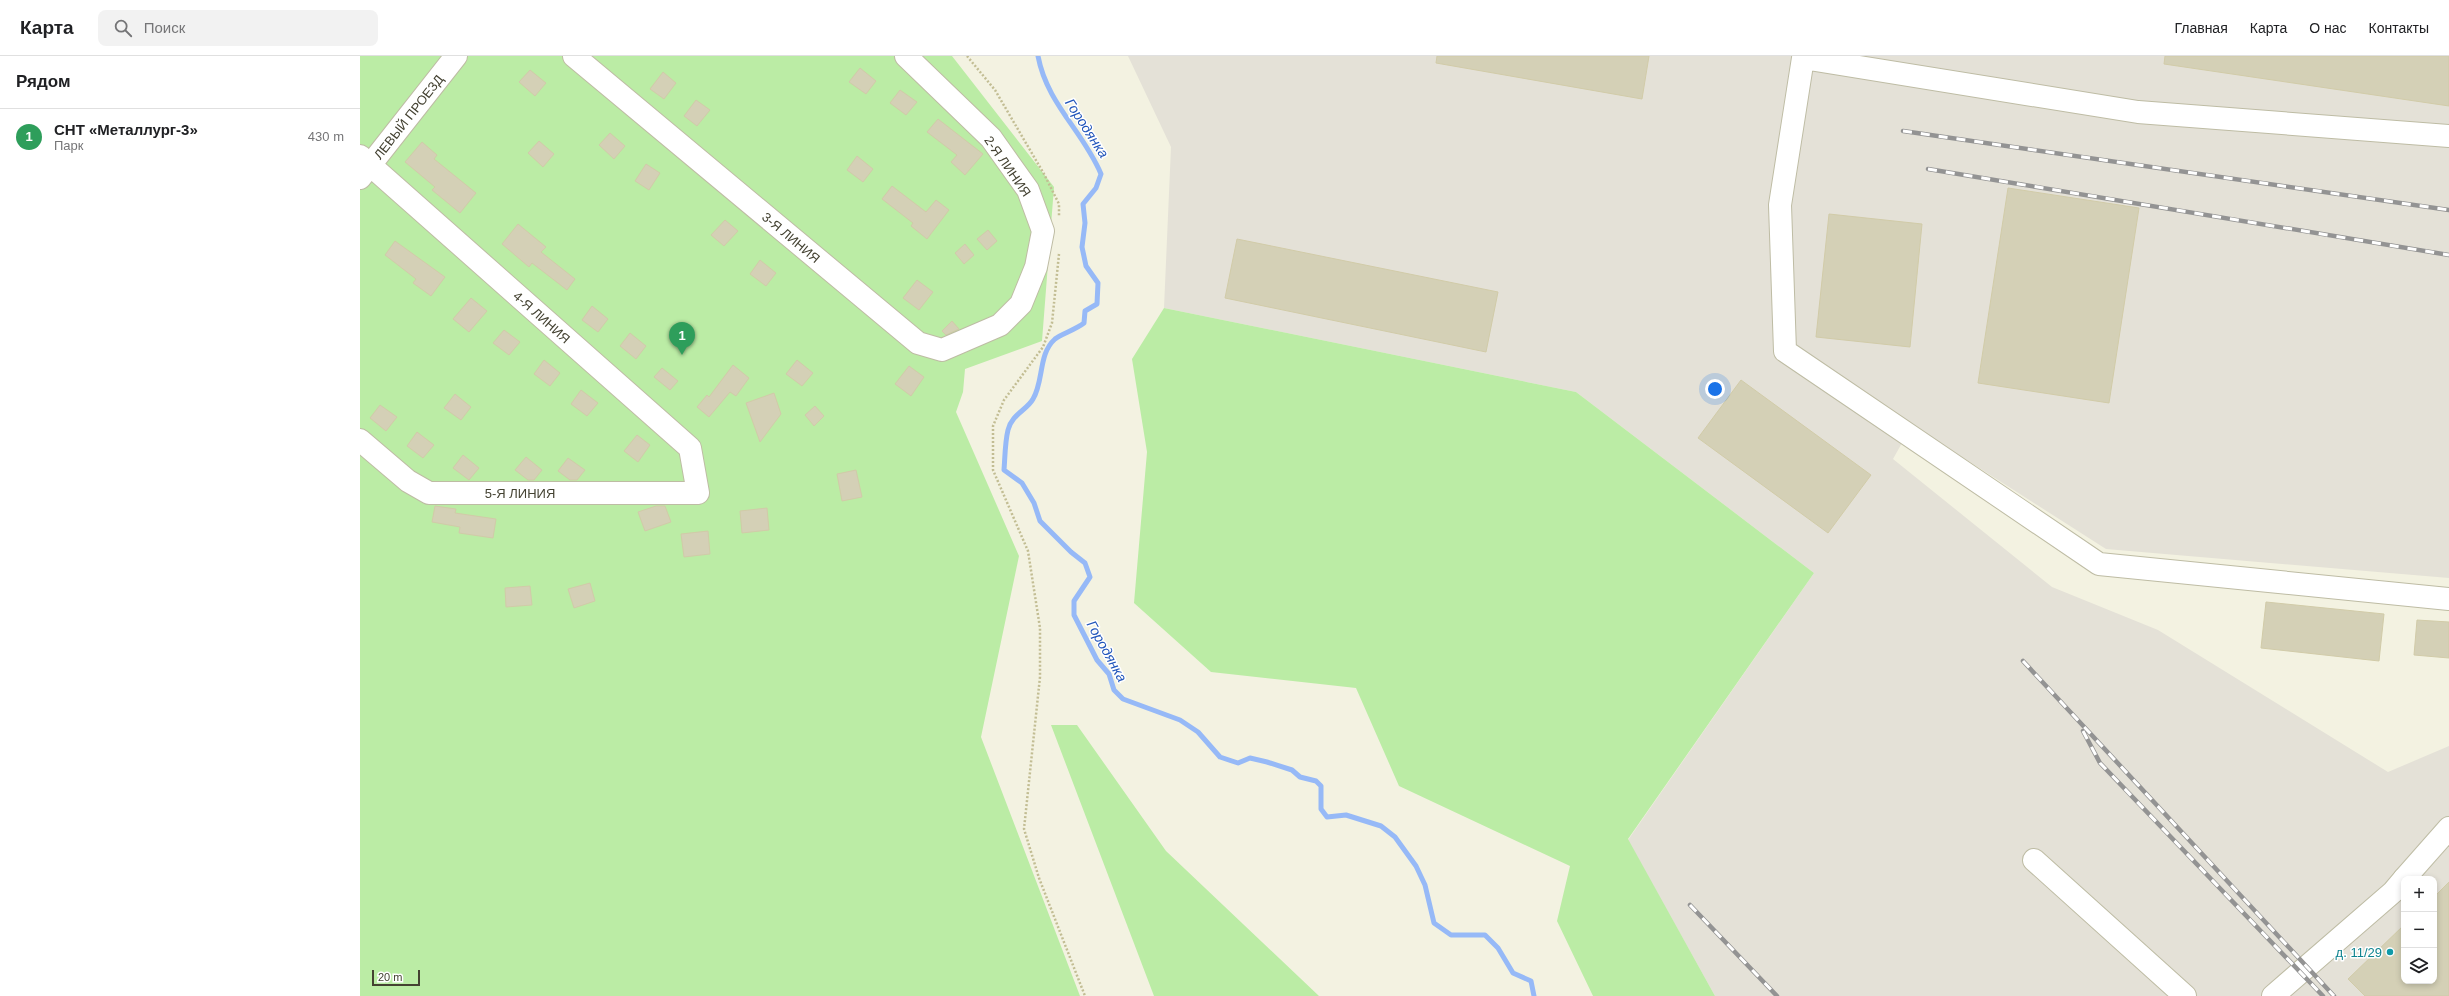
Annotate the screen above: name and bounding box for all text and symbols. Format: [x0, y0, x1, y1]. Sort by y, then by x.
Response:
search box [98, 10, 378, 46]
text: Карта [20, 17, 74, 38]
icon: search [112, 17, 134, 39]
text: Поиск [144, 19, 185, 36]
text: Главная [2174, 20, 2228, 36]
text: Карта [2250, 20, 2287, 36]
text: О нас [2309, 20, 2347, 36]
text: Контакты [2369, 20, 2429, 36]
text: Рядом [16, 72, 71, 91]
street label: ЛЕВЫЙ ПРОЕЗД [371, 72, 447, 162]
water label: Городянка [1062, 95, 1112, 161]
text: СНТ «Металлург-3» [54, 121, 198, 138]
text: 1 [25, 129, 33, 144]
text: 430 m [308, 129, 344, 144]
street label: 2-Я ЛИНИЯ [981, 133, 1034, 199]
text: Парк [54, 138, 84, 153]
street label: 3-Я ЛИНИЯ [759, 209, 823, 266]
street label: 4-Я ЛИНИЯ [510, 288, 573, 346]
pin: 1 [669, 322, 695, 355]
your location [1705, 379, 1725, 399]
street label: 5-Я ЛИНИЯ [485, 486, 555, 501]
water label: Городянка [1084, 618, 1130, 685]
map controls [2401, 876, 2437, 984]
button: + [2401, 876, 2437, 912]
button: − [2401, 912, 2437, 948]
place label: д. 11/29 [2336, 945, 2382, 960]
marker: д. 11/29 [2385, 947, 2395, 957]
button: layers [2401, 948, 2437, 984]
scale bar [372, 968, 420, 987]
text: 20 m [378, 971, 402, 983]

